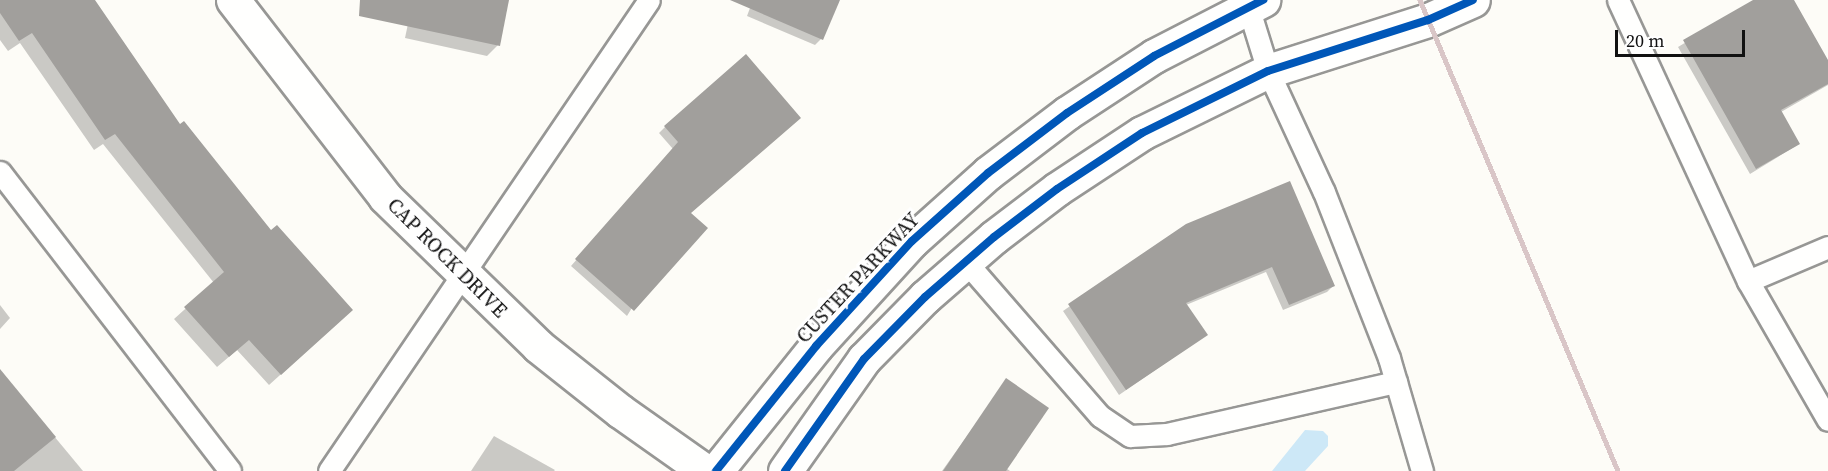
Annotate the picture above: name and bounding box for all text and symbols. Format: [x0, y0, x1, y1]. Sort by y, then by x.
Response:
scale bar [1618, 18, 1748, 56]
text: 20 m [1626, 28, 1664, 53]
street label: CAP ROCK DRIVE [382, 193, 512, 323]
street label: CUSTER PARKWAY [791, 208, 925, 348]

